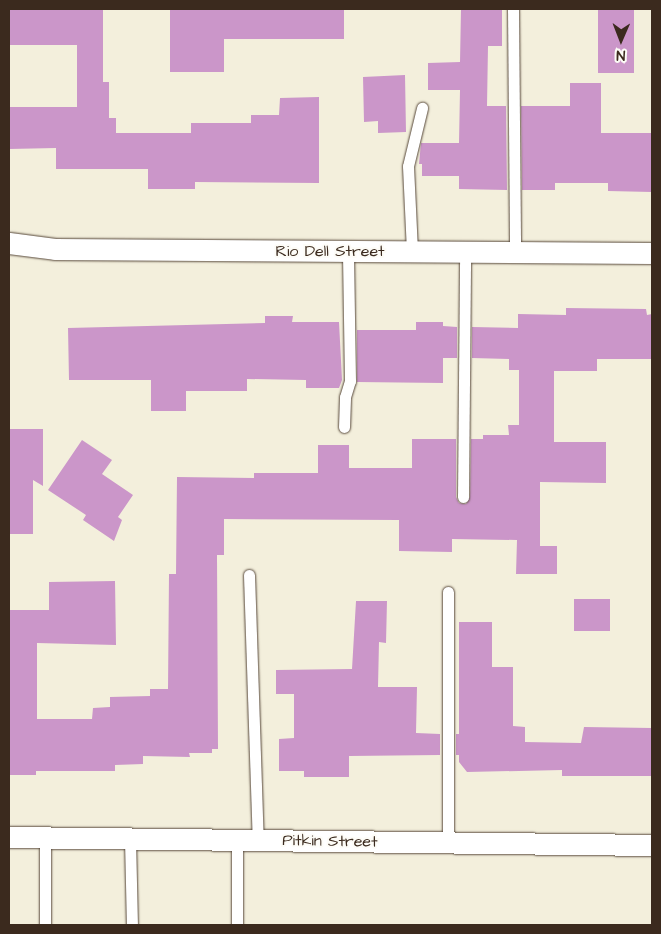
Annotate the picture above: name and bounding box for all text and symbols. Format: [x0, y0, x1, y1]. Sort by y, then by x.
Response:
north arrow [596, 15, 646, 65]
text: N [616, 45, 625, 65]
street label: Rio Dell Street [275, 241, 385, 261]
street label: Pitkin Street [282, 831, 378, 851]

